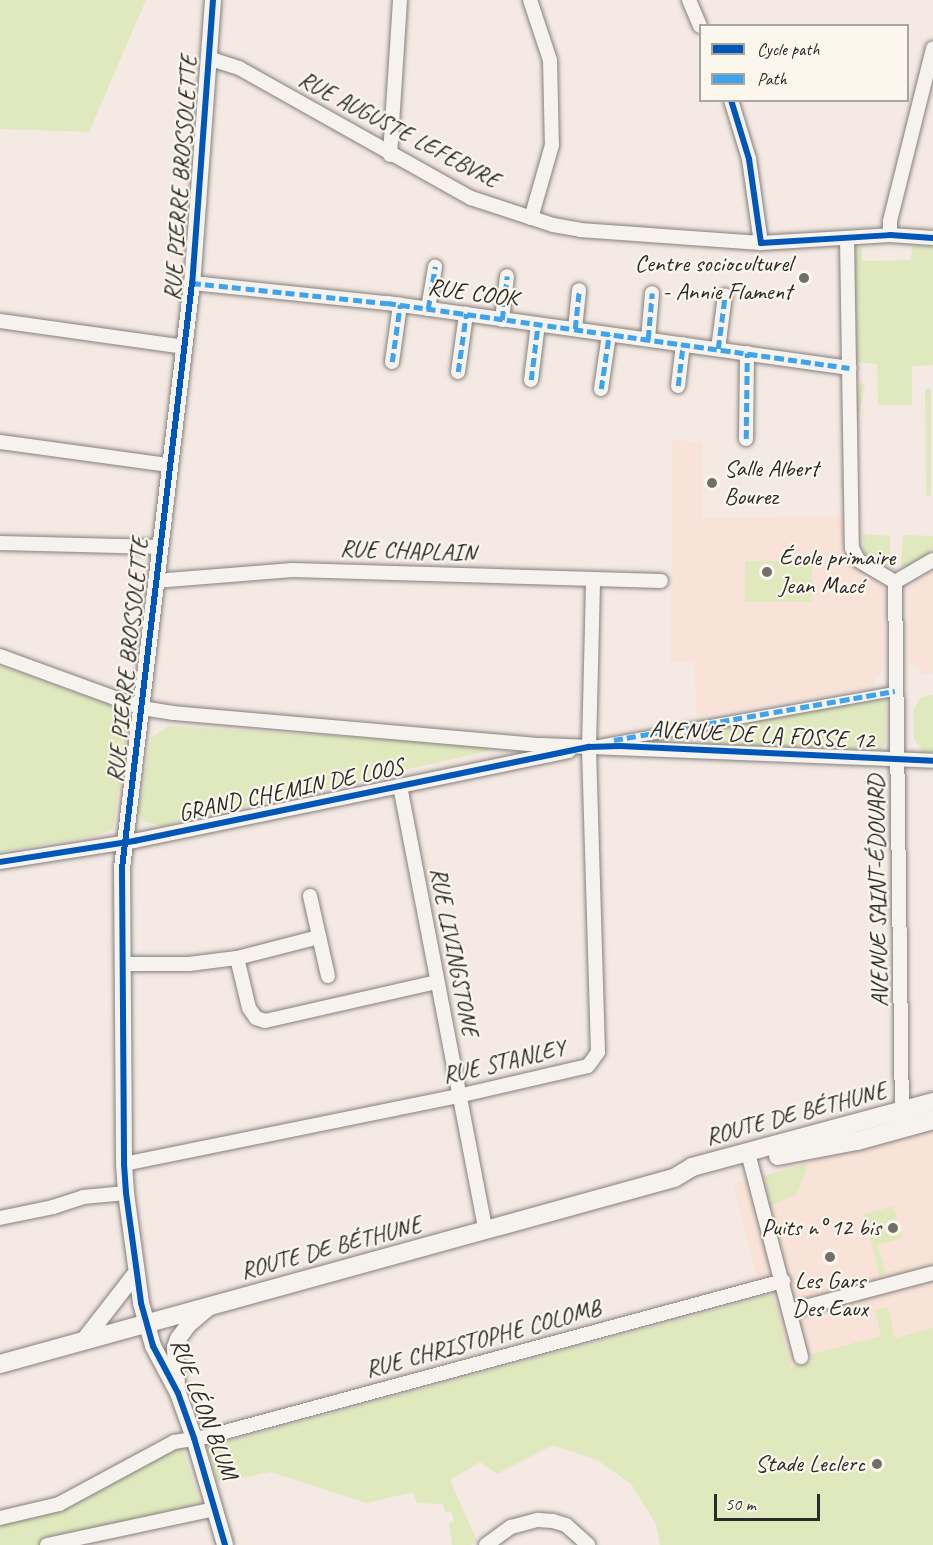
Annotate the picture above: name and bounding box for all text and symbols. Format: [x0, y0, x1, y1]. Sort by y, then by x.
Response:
legend [699, 24, 909, 102]
text: Cycle path [757, 38, 819, 60]
street label: RUE PIERRE BROSSOLETTE [158, 54, 204, 302]
street label: RUE AUGUSTE LEFEBVRE [293, 65, 505, 195]
text: Path [757, 68, 787, 90]
place label: Centre socioculturel - Annie Flament [634, 250, 792, 306]
marker: Centre socioculturel - Annie Flament [797, 271, 811, 285]
street label: RUE COOK [427, 272, 519, 314]
place label: Salle Albert Bourez [724, 455, 819, 511]
marker: Salle Albert Bourez [705, 476, 719, 490]
street label: RUE CHAPLAIN [339, 534, 477, 568]
street label: RUE PIERRE BROSSOLETTE [101, 536, 155, 784]
place label: École primaire Jean Macé [779, 544, 893, 600]
marker: École primaire Jean Macé [760, 565, 774, 579]
street label: AVENUE DE LA FOSSE 12 [649, 715, 875, 755]
street label: GRAND CHEMIN DE LOOS [175, 752, 407, 828]
street label: AVENUE SAINT-ÉDOUARD [862, 775, 894, 1007]
street label: RUE LIVINGSTONE [424, 866, 484, 1038]
street label: RUE STANLEY [440, 1034, 568, 1090]
street label: ROUTE DE BÉTHUNE [702, 1076, 890, 1152]
street label: ROUTE DE BÉTHUNE [237, 1210, 425, 1286]
place label: Puits n° 12 bis [761, 1214, 881, 1242]
marker: Puits n° 12 bis [886, 1221, 900, 1235]
marker: Les Gars Des Eaux [823, 1250, 837, 1264]
place label: Les Gars Des Eaux [792, 1267, 868, 1323]
street label: RUE CHRISTOPHE COLOMB [363, 1294, 603, 1384]
street label: RUE LÉON BLUM [164, 1334, 244, 1484]
place label: Stade Leclerc [756, 1450, 865, 1478]
marker: Stade Leclerc [870, 1457, 884, 1471]
scale bar [717, 1482, 824, 1520]
text: 50 m [725, 1493, 756, 1515]

